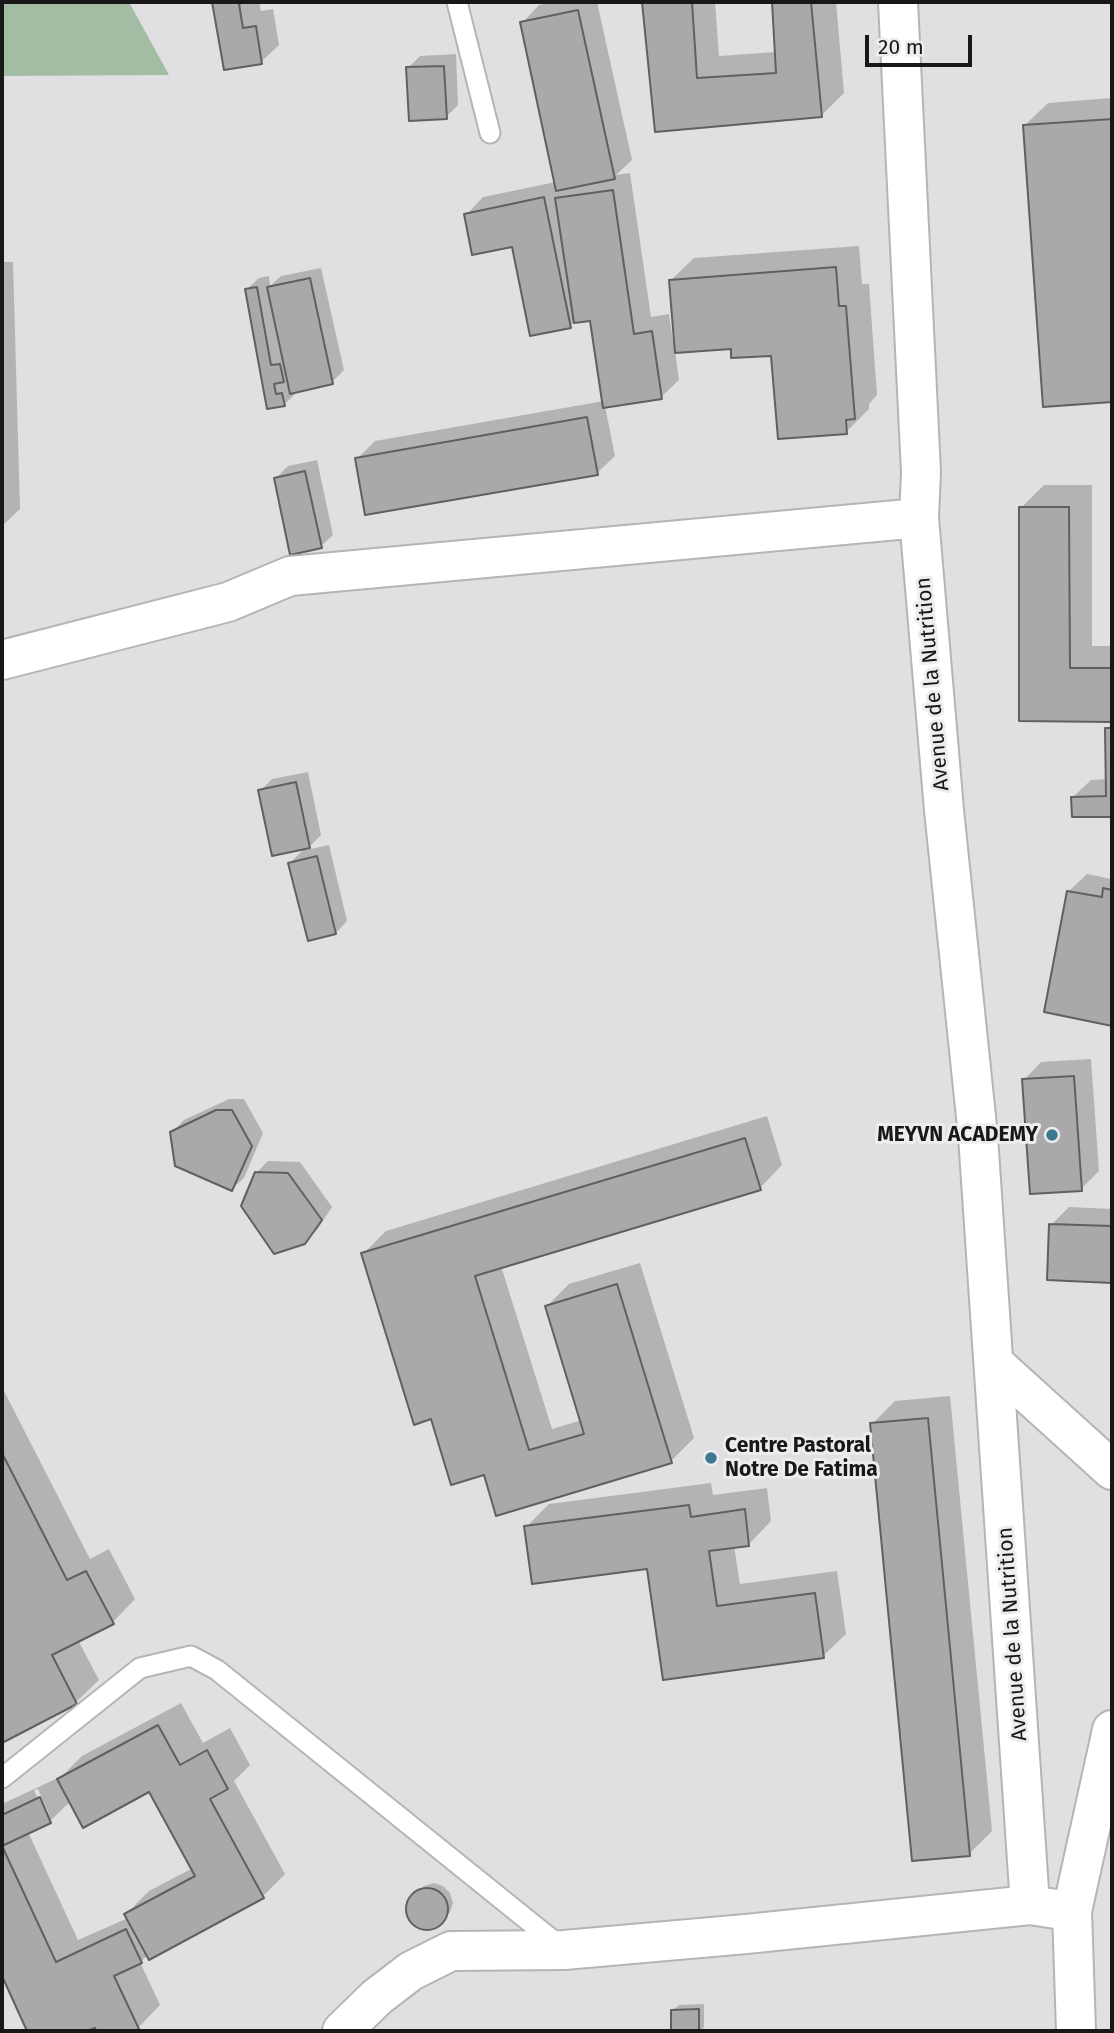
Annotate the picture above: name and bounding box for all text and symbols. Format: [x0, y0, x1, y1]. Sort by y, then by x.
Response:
scale bar [869, 21, 976, 65]
text: 20 m [878, 34, 924, 60]
street label: Avenue de la Nutrition [911, 576, 955, 792]
place label: MEYVN ACADEMY [877, 1122, 1038, 1148]
marker: MEYVN ACADEMY [1044, 1127, 1060, 1143]
place label: Centre Pastoral Notre De Fatima [725, 1433, 878, 1483]
marker: Centre Pastoral Notre De Fatima [703, 1450, 719, 1466]
street label: Avenue de la Nutrition [993, 1526, 1033, 1742]

